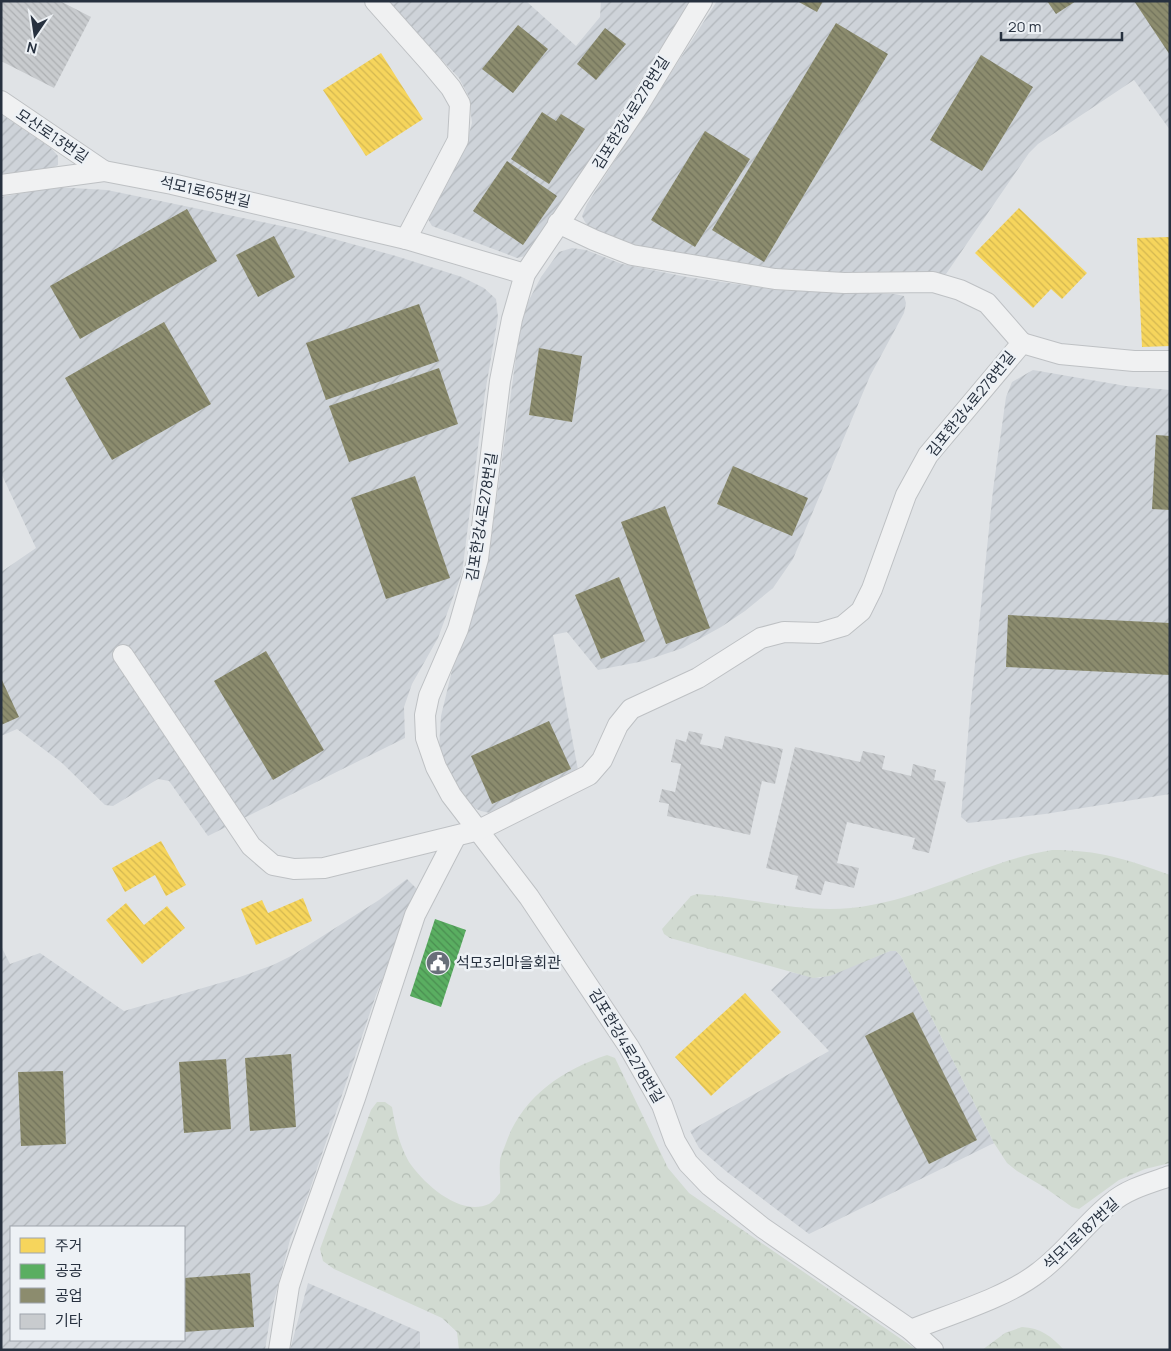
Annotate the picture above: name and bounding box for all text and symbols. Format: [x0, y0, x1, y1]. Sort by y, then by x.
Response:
north arrow [10, 10, 60, 60]
scale bar [1001, 10, 1122, 42]
text: 20 m [1008, 16, 1041, 37]
text: N [25, 38, 39, 59]
street label: 김포한강4로278번길 [587, 52, 674, 174]
street label: 모산로13번길 [12, 104, 93, 168]
street label: 석모1로65번길 [158, 171, 253, 212]
street label: 김포한강4로278번길 [921, 346, 1020, 461]
street label: 김포한강4로278번길 [461, 451, 502, 583]
public building icon: 석모3리마을회관 [425, 950, 451, 976]
place label: 석모3리마을회관 [456, 952, 561, 973]
street label: 김포한강4로278번길 [584, 985, 669, 1107]
street label: 석모1로187번길 [1038, 1193, 1123, 1274]
legend [10, 1226, 185, 1341]
text: 주거 [55, 1235, 83, 1256]
text: 공공 [55, 1260, 83, 1281]
text: 공업 [55, 1285, 83, 1306]
text: 기타 [55, 1310, 83, 1331]

